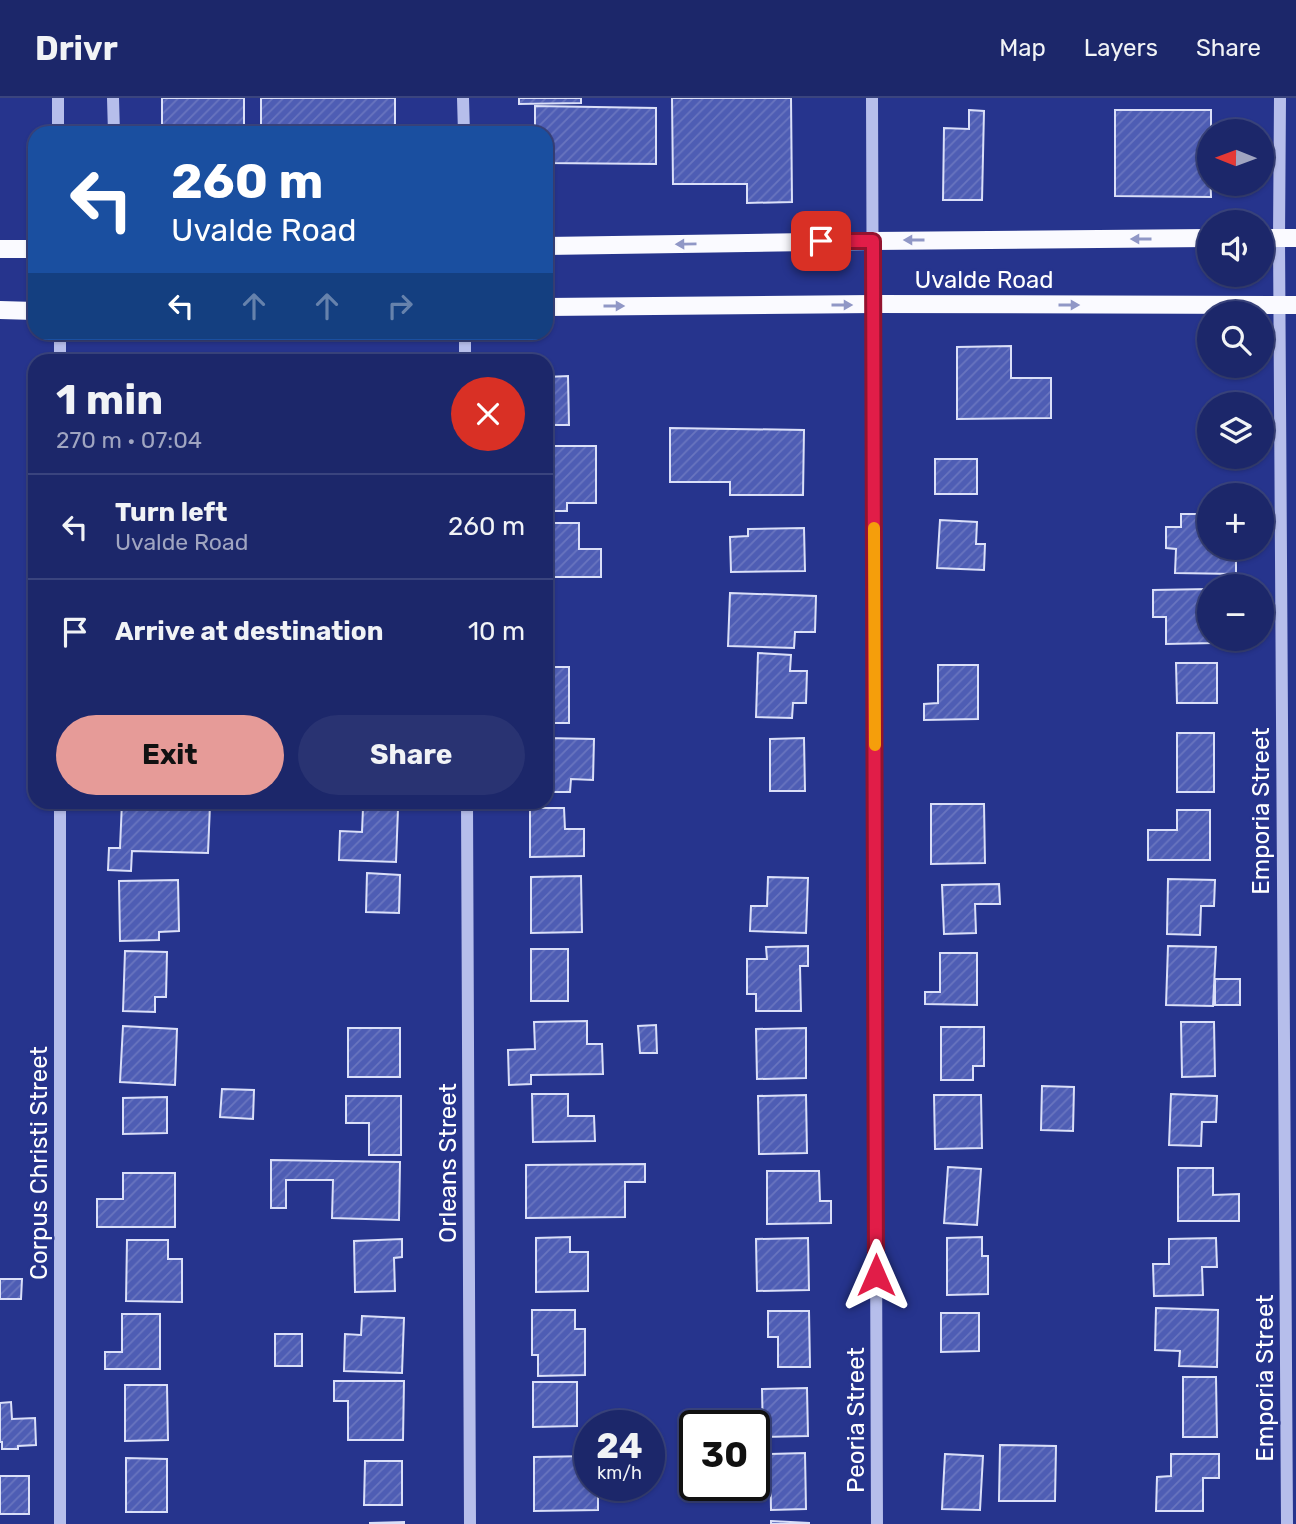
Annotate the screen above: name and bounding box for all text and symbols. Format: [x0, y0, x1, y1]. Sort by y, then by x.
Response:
text: Drivr [35, 29, 118, 68]
text: Map [999, 34, 1046, 62]
text: Layers [1084, 34, 1158, 62]
text: Share [1196, 34, 1261, 62]
north arrow [1197, 119, 1274, 196]
map controls [1197, 119, 1274, 651]
text: 260 m [171, 152, 323, 210]
icon: left [56, 154, 147, 245]
button: sound [1197, 210, 1274, 287]
text: Uvalde Road [171, 211, 357, 249]
pin [791, 211, 851, 271]
icon: arrive [802, 222, 840, 260]
one-way arrow [1130, 233, 1152, 245]
one-way arrow [902, 234, 924, 246]
one-way arrow [675, 238, 697, 249]
street label: Uvalde Road [914, 266, 1054, 294]
icon: left [162, 287, 200, 325]
icon: ahead [235, 287, 273, 325]
icon: ahead [308, 287, 346, 325]
icon: right [381, 287, 419, 325]
one-way arrow [831, 299, 853, 311]
one-way arrow [1058, 299, 1080, 311]
one-way arrow [603, 301, 625, 312]
button: search [1197, 301, 1274, 378]
text: 1 min [56, 375, 163, 425]
button: close [451, 377, 525, 451]
button: layers [1197, 392, 1274, 469]
text: 270 m · 07:04 [56, 426, 202, 454]
button: + [1197, 483, 1274, 560]
text: Turn left [115, 497, 227, 528]
icon: left [56, 508, 94, 546]
text: 260 m [448, 511, 525, 542]
text: Uvalde Road [115, 528, 248, 556]
button: − [1197, 574, 1274, 651]
icon: arrive [56, 613, 94, 651]
text: Arrive at destination [115, 616, 383, 647]
text: 10 m [468, 616, 525, 647]
button: Exit [56, 715, 284, 795]
button: Share [298, 715, 525, 795]
street label: Emporia Street [1247, 727, 1275, 895]
street label: Corpus Christi Street [25, 1046, 53, 1280]
street label: Orleans Street [434, 1083, 462, 1243]
position arrow [839, 1238, 913, 1312]
street label: Emporia Street [1251, 1294, 1279, 1462]
street label: Peoria Street [842, 1347, 870, 1493]
speed limit sign: 30 [679, 1410, 770, 1501]
text: 24 [596, 1425, 643, 1467]
text: km/h [597, 1462, 642, 1484]

